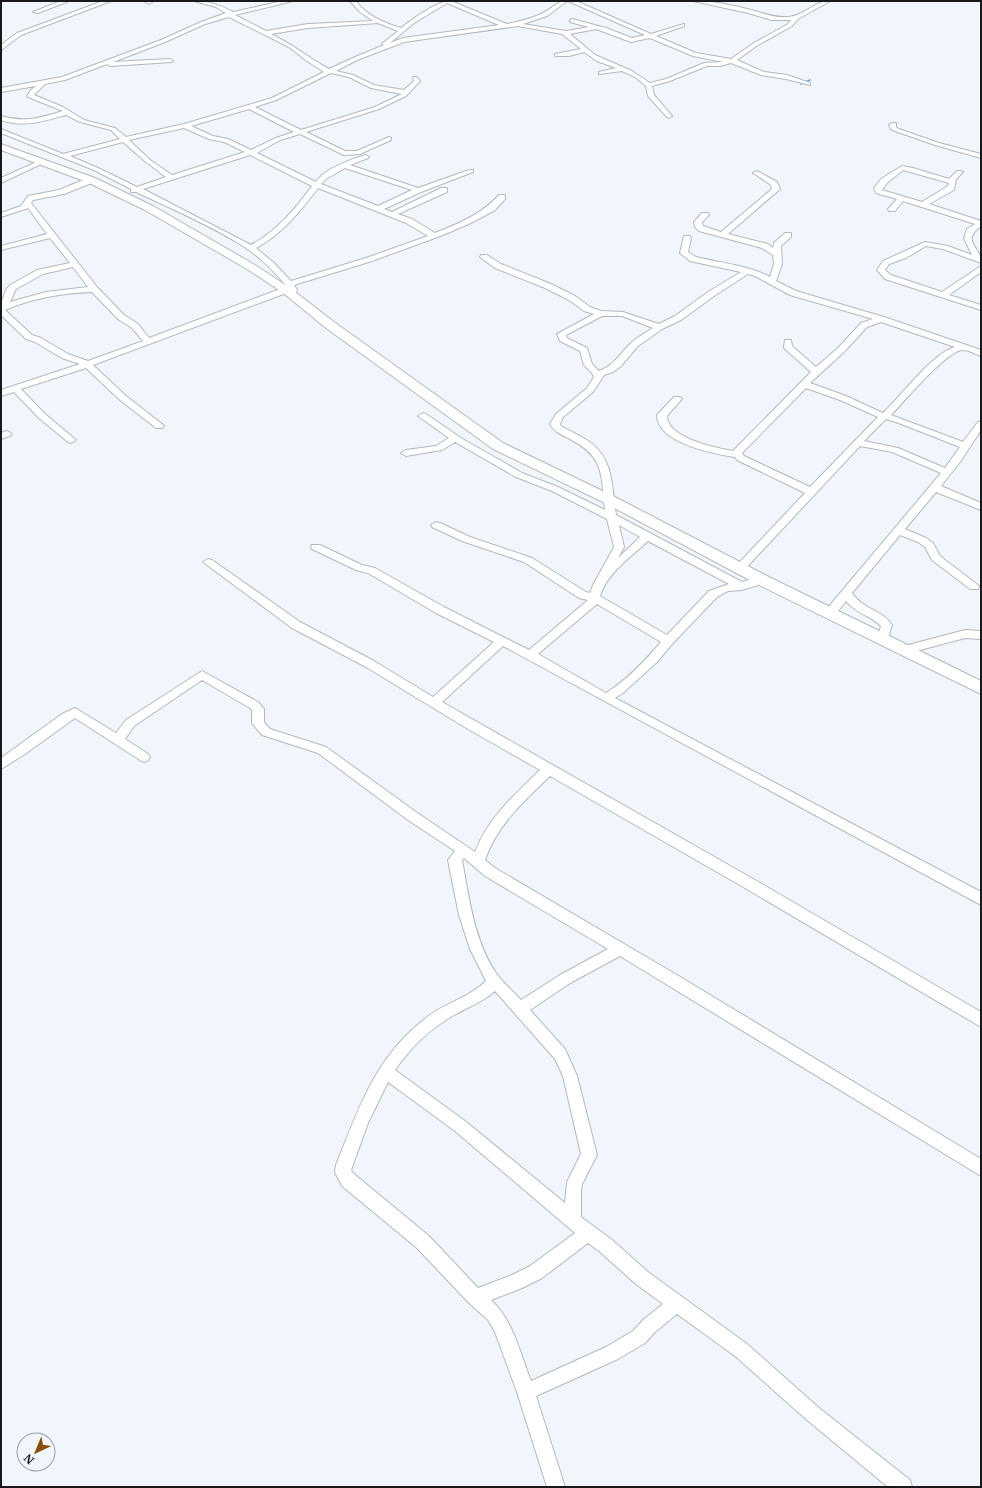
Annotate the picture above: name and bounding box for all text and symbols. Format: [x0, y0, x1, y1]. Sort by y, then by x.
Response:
north arrow [16, 1432, 56, 1472]
text: N [21, 1451, 37, 1467]

